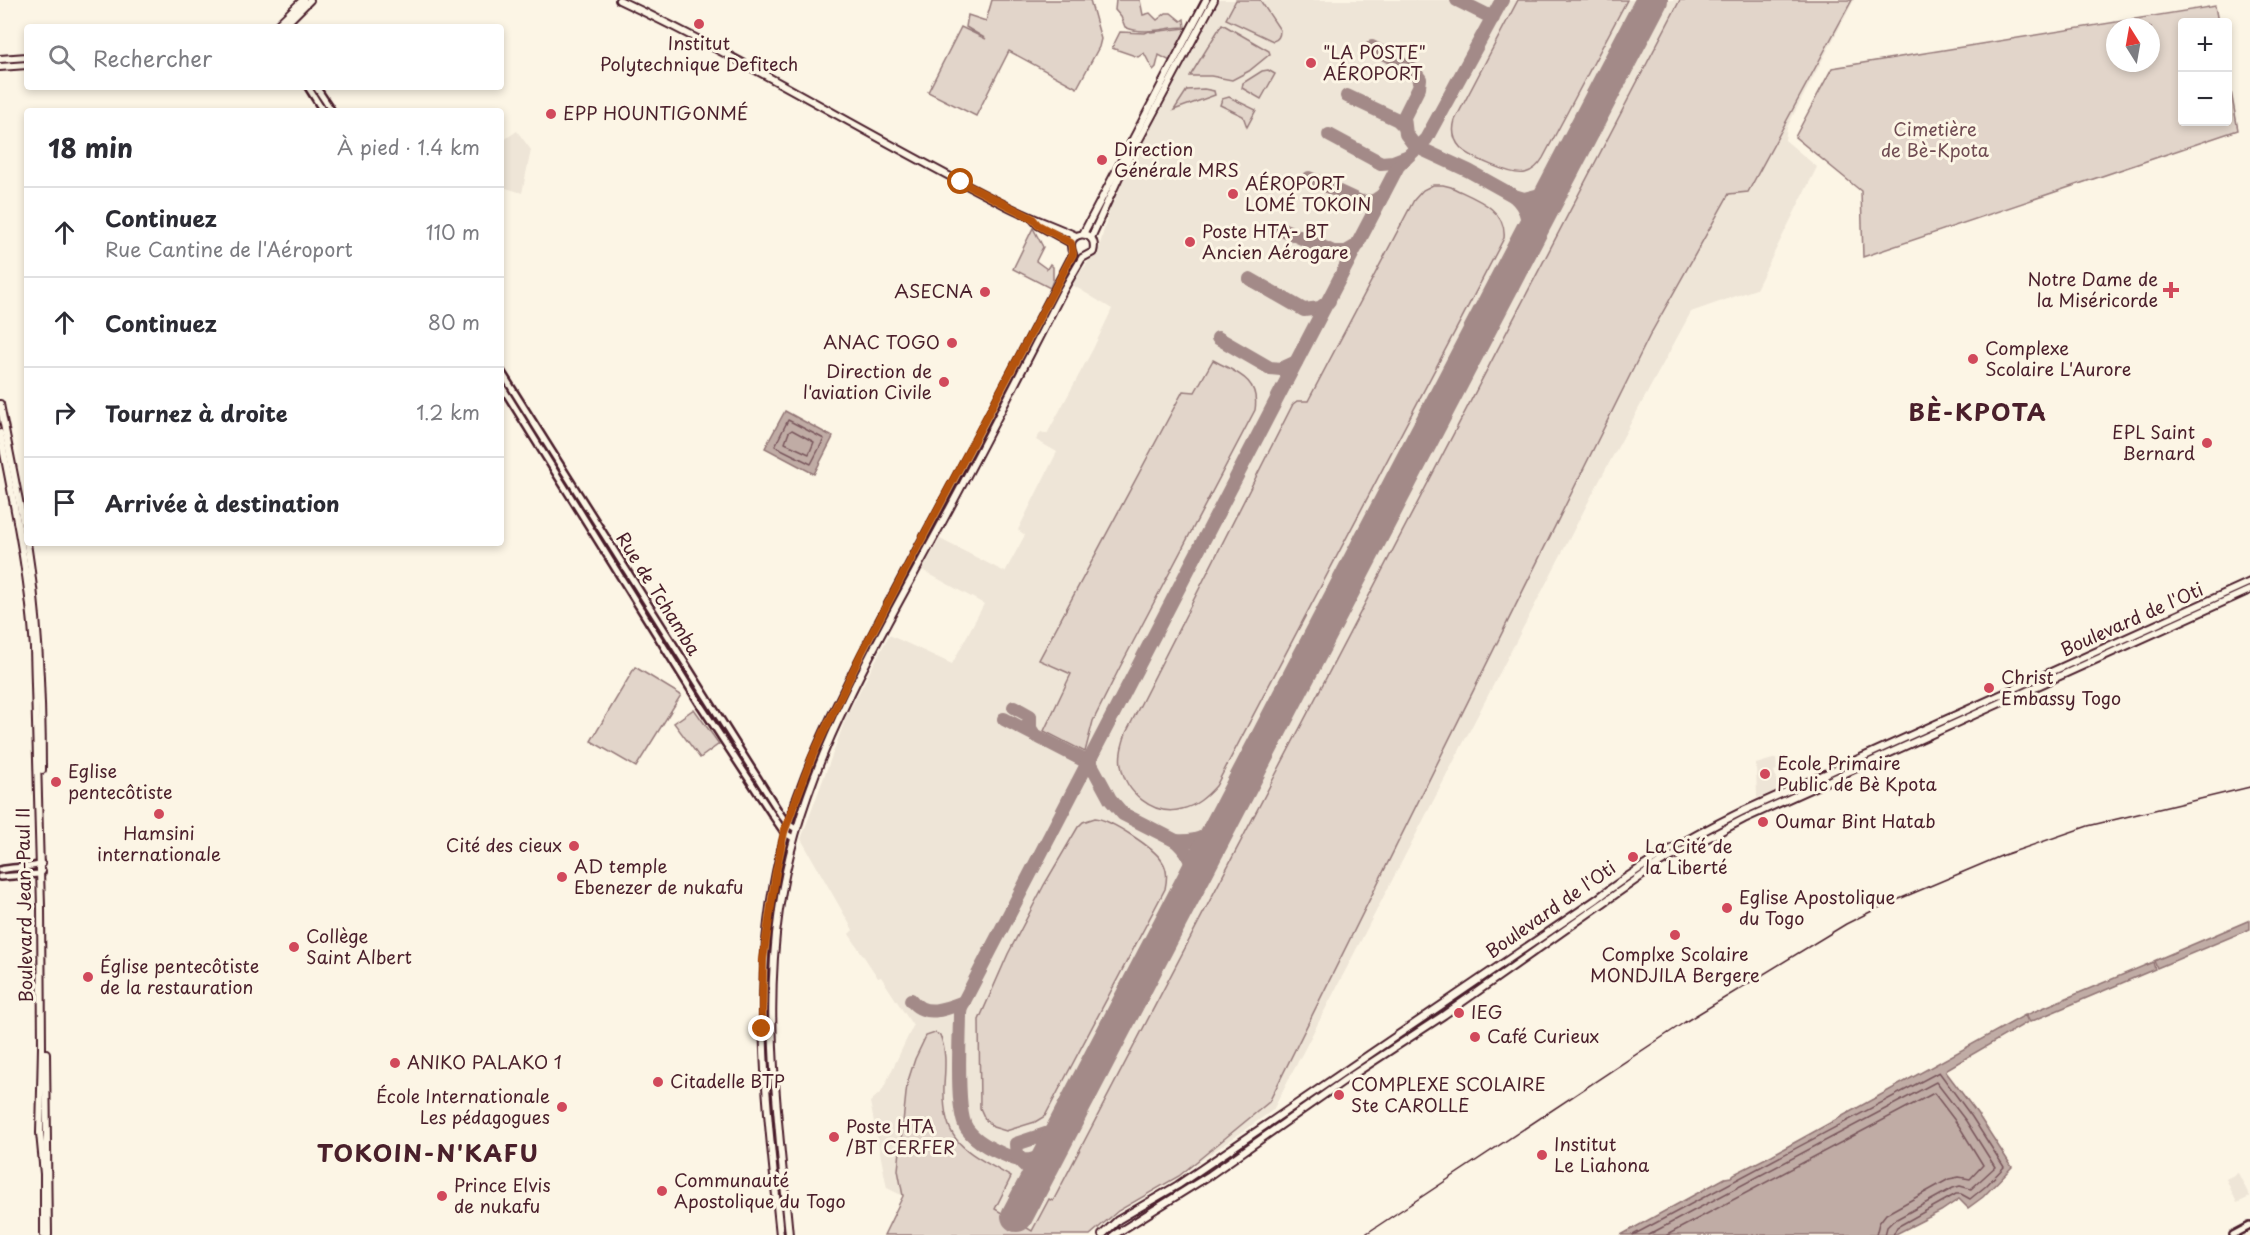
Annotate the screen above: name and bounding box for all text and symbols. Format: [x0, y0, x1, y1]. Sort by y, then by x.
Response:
marker: Institut Polytechnique Defitech [692, 17, 706, 31]
north arrow [2106, 18, 2160, 72]
map controls [2178, 18, 2232, 126]
button: + [2178, 18, 2232, 72]
search box [24, 24, 504, 90]
place label: Institut Polytechnique Defitech [600, 29, 798, 77]
place label: "LA POSTE" AÉROPORT [1323, 38, 1426, 86]
icon: search [45, 41, 78, 74]
text: Rechercher [93, 41, 212, 74]
marker: "LA POSTE" AÉROPORT [1304, 56, 1318, 70]
button: − [2178, 72, 2232, 126]
place label: EPP HOUNTIGONMÉ [563, 99, 748, 126]
marker: EPP HOUNTIGONMÉ [544, 107, 558, 121]
park label: Cimetière de Bè-Kpota [1881, 115, 1990, 163]
text: 18 min [48, 128, 133, 167]
text: À pied · 1.4 km [337, 132, 480, 162]
place label: Direction Générale MRS [1114, 135, 1239, 183]
marker: Direction Générale MRS [1095, 153, 1109, 167]
route start [947, 168, 973, 194]
place label: AÉROPORT LOMÉ TOKOIN [1245, 169, 1371, 217]
marker: AÉROPORT LOMÉ TOKOIN [1226, 187, 1240, 201]
text: Continuez [105, 201, 217, 234]
icon: ahead [48, 216, 81, 249]
text: 110 m [426, 217, 480, 247]
place label: Poste HTA- BT Ancien Aérogare [1202, 217, 1349, 265]
text: Rue Cantine de l'Aéroport [105, 234, 353, 264]
marker: Poste HTA- BT Ancien Aérogare [1183, 235, 1197, 249]
place label: Notre Dame de la Miséricorde [2028, 265, 2158, 313]
place label: ASECNA [894, 277, 973, 304]
marker: Notre Dame de la Miséricorde [2162, 281, 2180, 299]
marker: ASECNA [978, 285, 992, 299]
icon: ahead [48, 306, 81, 339]
text: Continuez [105, 306, 217, 339]
text: 80 m [428, 307, 480, 337]
place label: ANAC TOGO [823, 328, 940, 355]
place label: Complexe Scolaire L'Aurore [1985, 334, 2131, 382]
marker: ANAC TOGO [945, 336, 959, 350]
marker: Complexe Scolaire L'Aurore [1966, 352, 1980, 366]
place label: Direction de l'aviation Civile [803, 357, 932, 405]
marker: Direction de l'aviation Civile [937, 375, 951, 389]
district label: BÈ-KPOTA [1909, 393, 2047, 429]
icon: right [48, 396, 81, 429]
text: Tournez à droite [105, 396, 288, 429]
text: 1.2 km [416, 397, 480, 427]
place label: EPL Saint Bernard [2112, 418, 2195, 466]
marker: EPL Saint Bernard [2200, 436, 2214, 450]
icon: arrive [48, 486, 81, 519]
text: Arrivée à destination [105, 486, 339, 519]
street label: Rue de Tchamba [610, 526, 709, 661]
street label: Boulevard de l'Oti [2056, 575, 2207, 662]
place label: Christ Embassy Togo [2001, 663, 2121, 711]
marker: Christ Embassy Togo [1982, 681, 1996, 695]
place label: Ecole Primaire Public de Bè Kpota [1777, 749, 1938, 797]
place label: Eglise pentecôtiste [68, 757, 173, 805]
marker: Ecole Primaire Public de Bè Kpota [1758, 767, 1772, 781]
marker: Eglise pentecôtiste [49, 775, 63, 789]
street label: Boulevard Jean-Paul II [8, 807, 39, 1003]
marker: Hamsini internationale [152, 807, 166, 821]
place label: Oumar Bint Hatab [1775, 807, 1936, 834]
marker: Oumar Bint Hatab [1756, 815, 1770, 829]
place label: Hamsini internationale [97, 819, 221, 867]
place label: Cité des cieux [446, 831, 562, 858]
place label: La Cité de la Liberté [1645, 832, 1733, 880]
marker: Cité des cieux [567, 839, 581, 853]
marker: La Cité de la Liberté [1626, 850, 1640, 864]
place label: AD temple Ebenezer de nukafu [574, 852, 744, 900]
street label: Boulevard de l'Oti [1479, 854, 1621, 964]
marker: AD temple Ebenezer de nukafu [555, 870, 569, 884]
place label: Eglise Apostolique du Togo [1739, 883, 1895, 931]
marker: Eglise Apostolique du Togo [1720, 901, 1734, 915]
place label: Collège Saint Albert [306, 922, 412, 970]
marker: Complxe Scolaire MONDJILA Bergere [1668, 928, 1682, 942]
marker: Collège Saint Albert [287, 940, 301, 954]
place label: Complxe Scolaire MONDJILA Bergere [1590, 940, 1760, 988]
place label: Église pentecôtiste de la restauration [100, 952, 259, 1000]
marker: Église pentecôtiste de la restauration [81, 970, 95, 984]
place label: IEG [1471, 998, 1503, 1025]
marker: IEG [1452, 1006, 1466, 1020]
route end [748, 1015, 774, 1041]
place label: Café Curieux [1487, 1022, 1599, 1049]
marker: Café Curieux [1468, 1030, 1482, 1044]
place label: ANIKO PALAKO 1 [407, 1048, 562, 1075]
marker: ANIKO PALAKO 1 [388, 1056, 402, 1070]
place label: Citadelle BTP [670, 1067, 785, 1094]
place label: COMPLEXE SCOLAIRE Ste CAROLLE [1351, 1070, 1546, 1118]
marker: Citadelle BTP [651, 1075, 665, 1089]
place label: École Internationale Les pédagogues [376, 1082, 550, 1130]
marker: COMPLEXE SCOLAIRE Ste CAROLLE [1332, 1088, 1346, 1102]
marker: École Internationale Les pédagogues [555, 1100, 569, 1114]
place label: Poste HTA /BT CERFER [846, 1112, 955, 1160]
marker: Poste HTA /BT CERFER [827, 1130, 841, 1144]
place label: Institut Le Liahona [1554, 1130, 1650, 1178]
district label: TOKOIN-N'KAFU [317, 1134, 539, 1170]
marker: Institut Le Liahona [1535, 1148, 1549, 1162]
place label: Communauté Apostolique du Togo [674, 1166, 846, 1214]
place label: Prince Elvis de nukafu [454, 1171, 551, 1219]
marker: Communauté Apostolique du Togo [655, 1184, 669, 1198]
marker: Prince Elvis de nukafu [435, 1189, 449, 1203]

